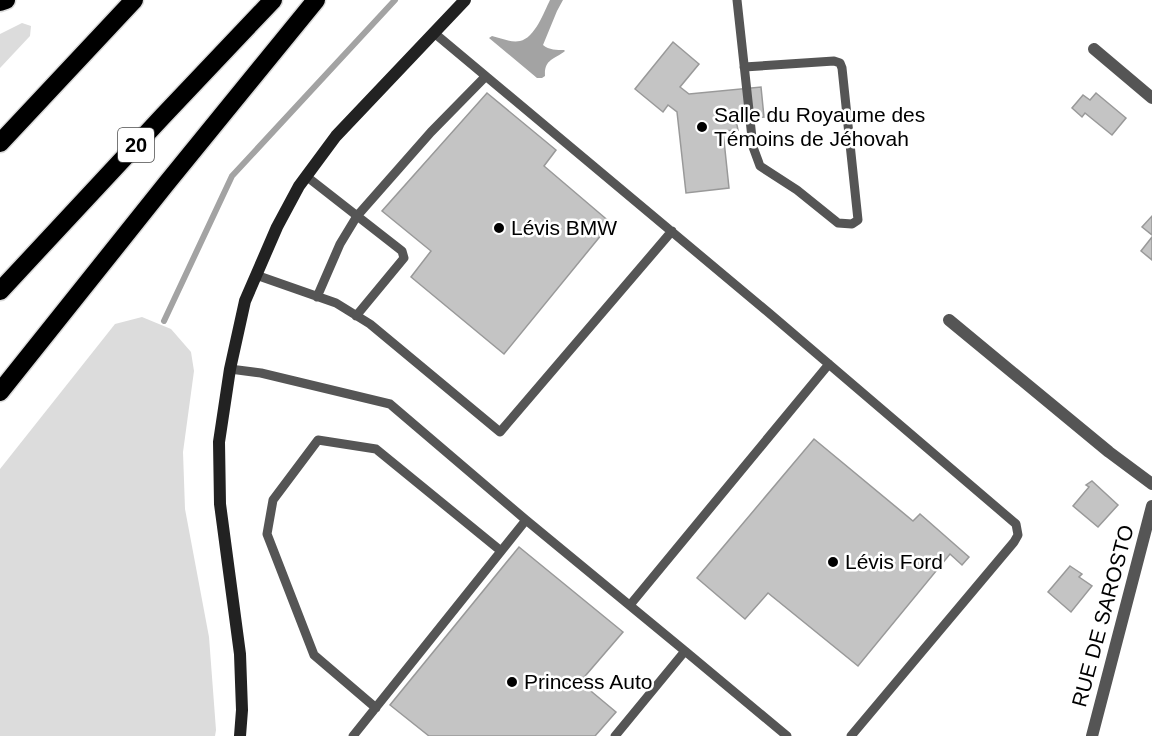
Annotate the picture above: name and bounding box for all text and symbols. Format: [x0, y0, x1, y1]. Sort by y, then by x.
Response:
place label: Salle du Royaume des Témoins de Jéhovah [714, 103, 925, 150]
marker: Salle du Royaume des Témoins de Jéhovah [695, 120, 709, 134]
road number: 20 [118, 128, 154, 162]
place label: Lévis BMW [511, 216, 617, 239]
marker: Lévis BMW [492, 221, 506, 235]
street label: RUE DE SAROSTO [1067, 522, 1138, 709]
place label: Lévis Ford [845, 550, 943, 573]
marker: Lévis Ford [826, 555, 840, 569]
place label: Princess Auto [524, 670, 652, 693]
marker: Princess Auto [505, 675, 519, 689]

